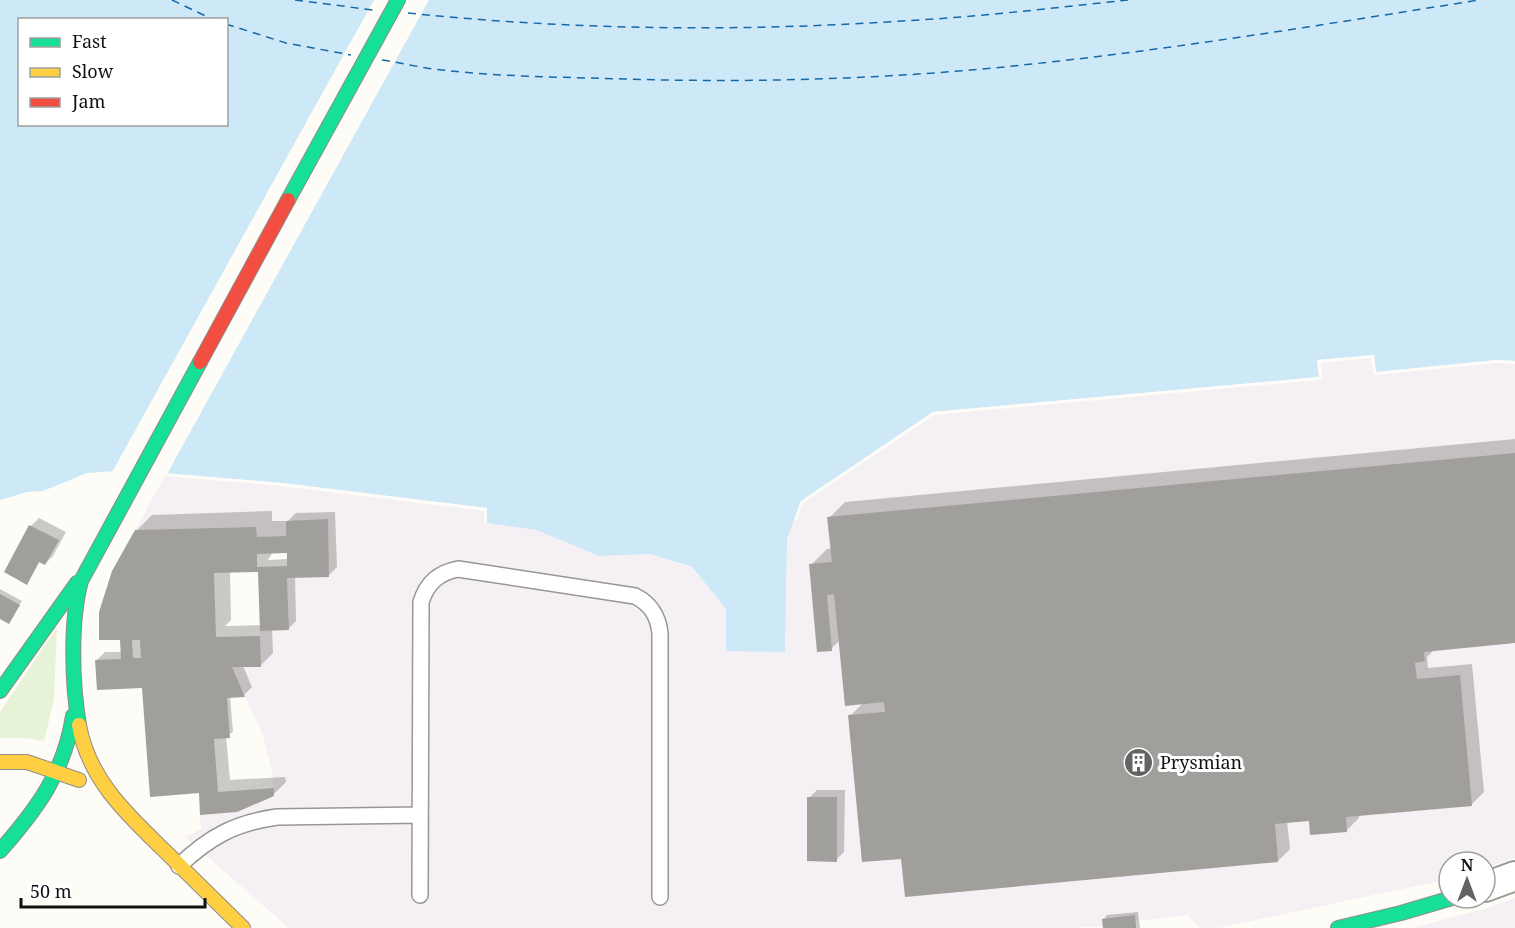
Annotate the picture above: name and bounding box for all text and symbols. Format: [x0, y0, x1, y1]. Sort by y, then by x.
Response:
legend [18, 18, 228, 126]
text: Fast [72, 29, 107, 53]
text: Slow [72, 59, 114, 83]
text: Jam [71, 89, 106, 113]
building icon: Prysmian [1123, 746, 1155, 778]
place label: Prysmian [1160, 750, 1243, 774]
north arrow [1437, 850, 1497, 910]
text: N [1461, 854, 1474, 876]
scale bar [21, 871, 206, 909]
text: 50 m [30, 879, 72, 903]

